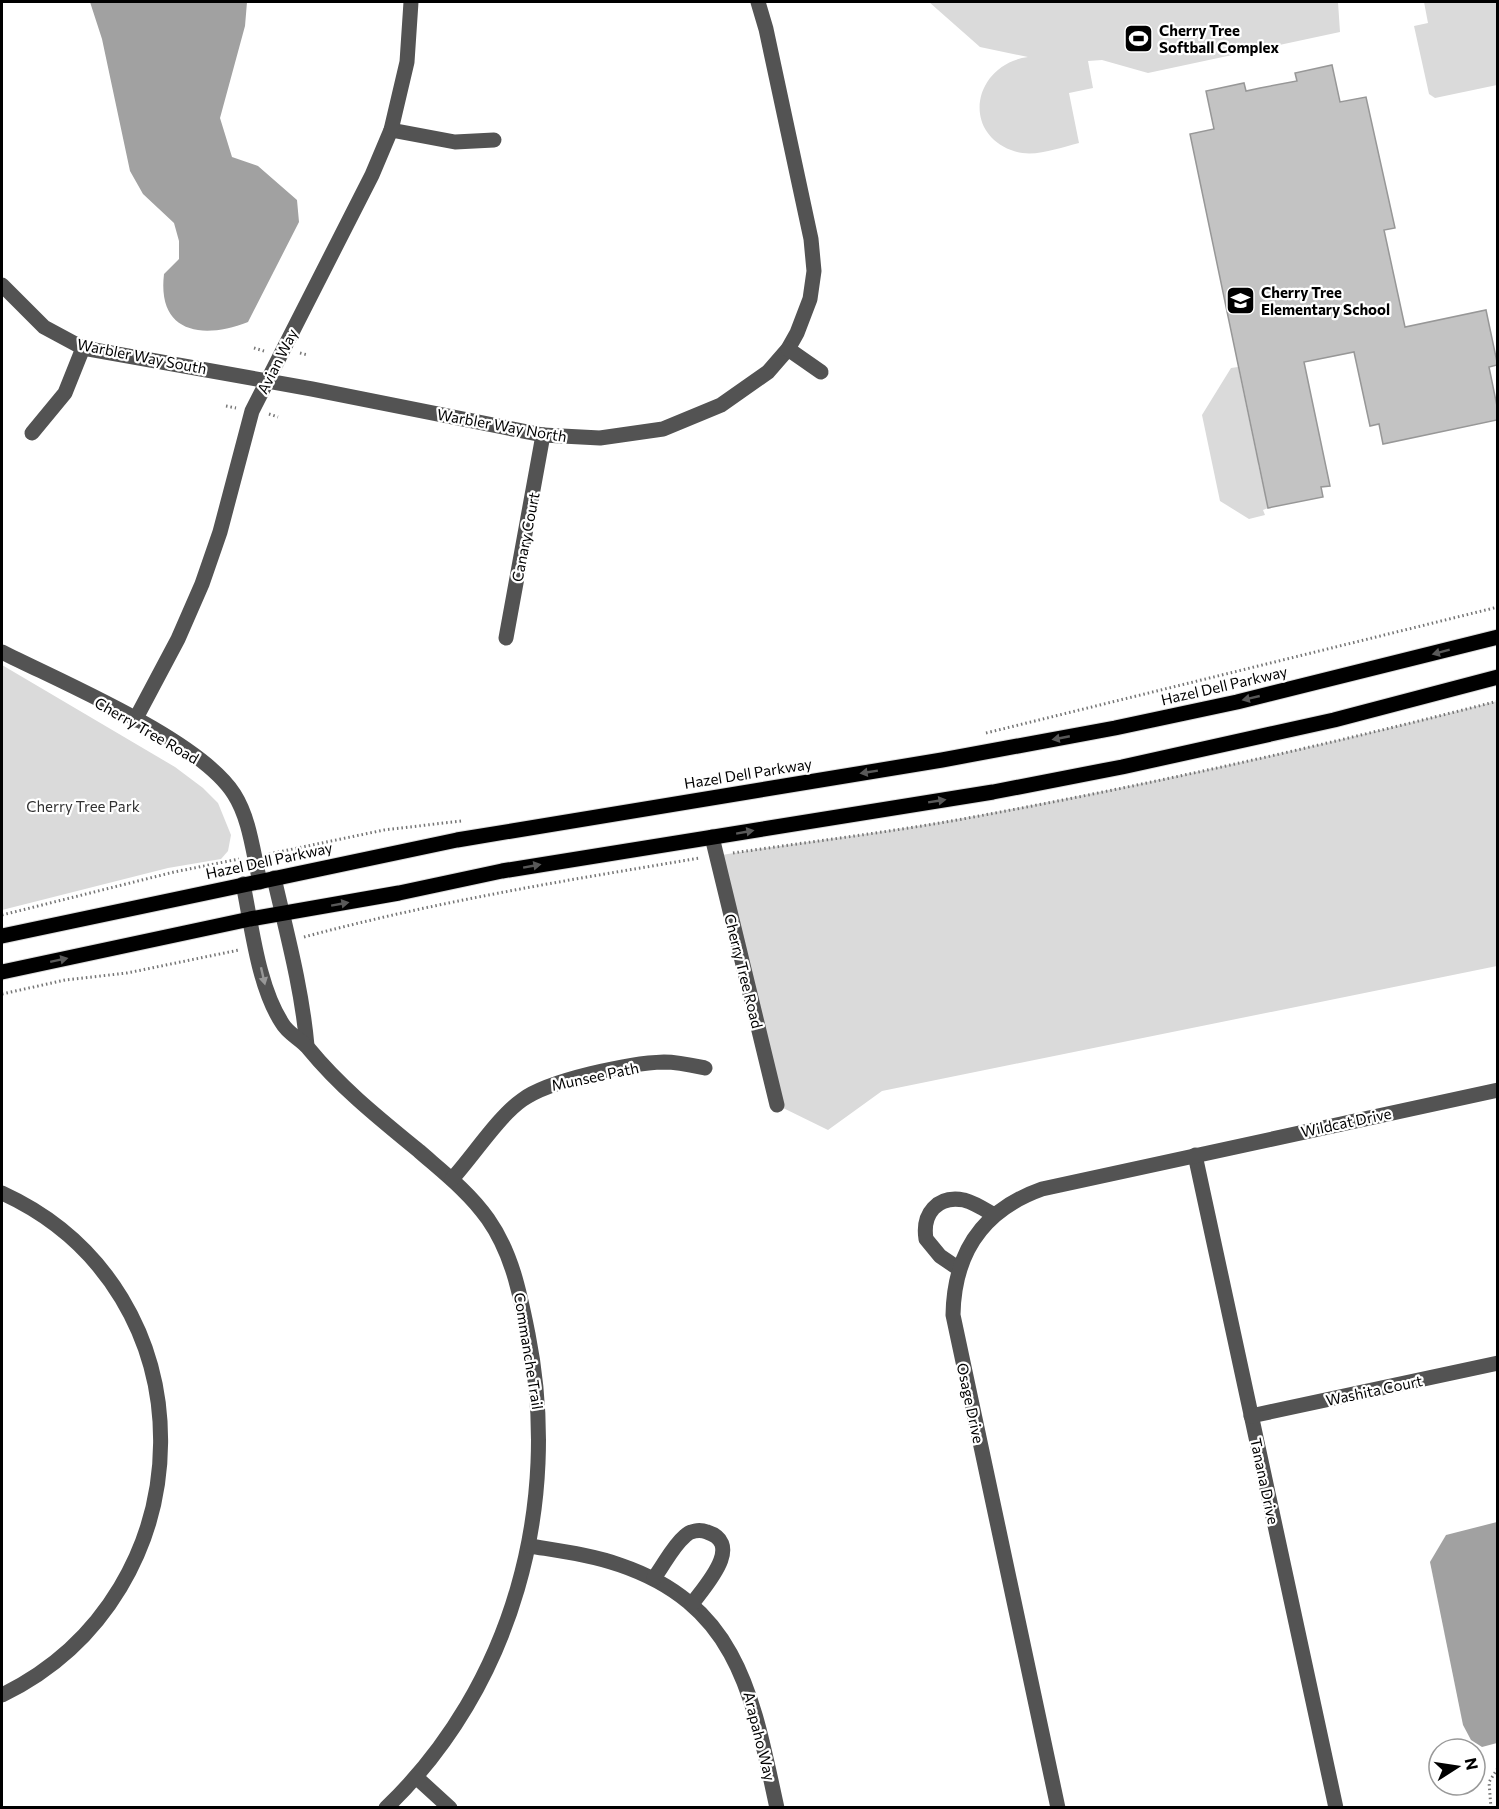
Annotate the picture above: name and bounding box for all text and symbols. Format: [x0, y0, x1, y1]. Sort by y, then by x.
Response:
place label: Cherry Tree Softball Complex [1159, 21, 1279, 56]
sports icon: Cherry Tree Softball Complex [1122, 23, 1154, 55]
place label: Cherry Tree Elementary School [1261, 283, 1390, 318]
school or university icon: Cherry Tree Elementary School [1224, 285, 1256, 317]
street label: Avian Way [253, 325, 301, 397]
street label: Warbler Way South [76, 335, 208, 377]
street label: Warbler Way North [436, 405, 568, 445]
street label: Canary Court [507, 491, 543, 583]
one-way arrow [1432, 648, 1450, 657]
street label: Hazel Dell Parkway [1159, 662, 1289, 708]
street label: Cherry Tree Road [92, 693, 202, 767]
one-way arrow [1242, 694, 1261, 703]
one-way arrow [1051, 734, 1070, 743]
street label: Hazel Dell Parkway [683, 754, 813, 792]
one-way arrow [859, 768, 878, 777]
one-way arrow [928, 796, 947, 805]
park label: Cherry Tree Park [26, 797, 140, 815]
one-way arrow [736, 827, 755, 836]
street label: Hazel Dell Parkway [204, 838, 334, 882]
one-way arrow [522, 861, 541, 870]
one-way arrow [331, 899, 350, 908]
street label: Cherry Tree Road [721, 912, 767, 1030]
one-way arrow [49, 955, 68, 964]
one-way arrow [259, 966, 269, 985]
street label: Munsee Path [550, 1058, 640, 1094]
street label: Wildcat Drive [1299, 1104, 1393, 1140]
street label: Commanche Trail [511, 1291, 547, 1411]
street label: Osage Drive [954, 1361, 988, 1445]
street label: Washita Court [1324, 1371, 1424, 1409]
street label: Tanana Drive [1247, 1436, 1283, 1526]
street label: Arapaho Way [740, 1690, 780, 1783]
north arrow [1427, 1737, 1487, 1797]
text: N [1462, 1756, 1483, 1772]

